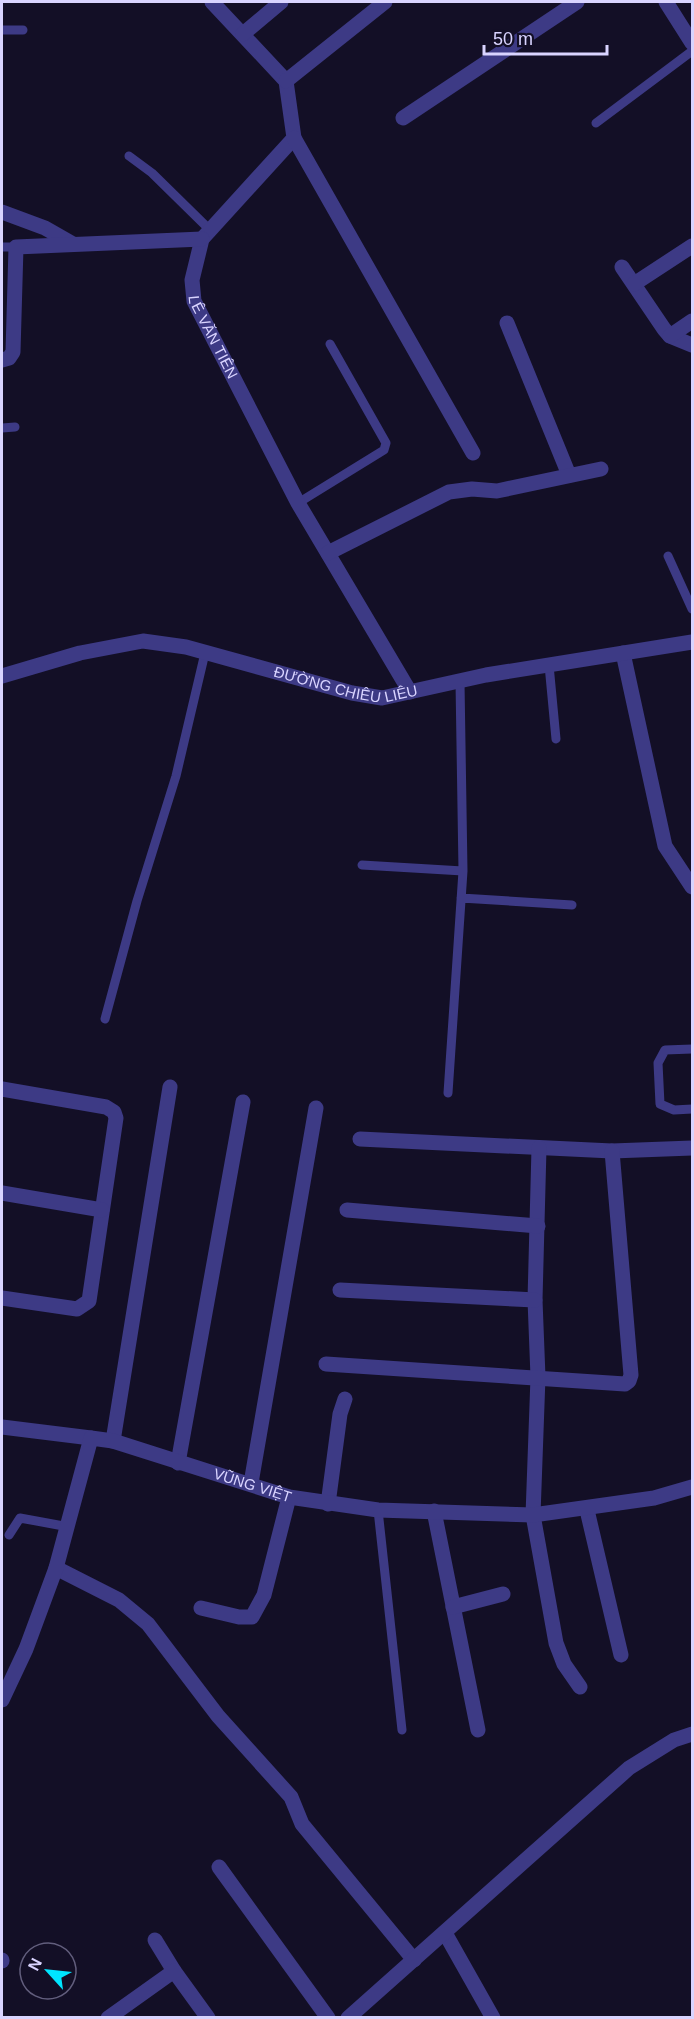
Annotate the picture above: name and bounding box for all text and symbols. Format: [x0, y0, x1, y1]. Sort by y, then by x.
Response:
scale bar [484, 18, 607, 56]
text: 50 m [493, 29, 533, 49]
street label: LÊ VĂN TIÊN [186, 295, 241, 381]
street label: ĐƯỜNG CHIÊU LIÊU [272, 663, 419, 706]
street label: VŨNG VIỆT [212, 1465, 294, 1505]
north arrow [18, 1941, 78, 2001]
text: N [25, 1955, 45, 1973]

